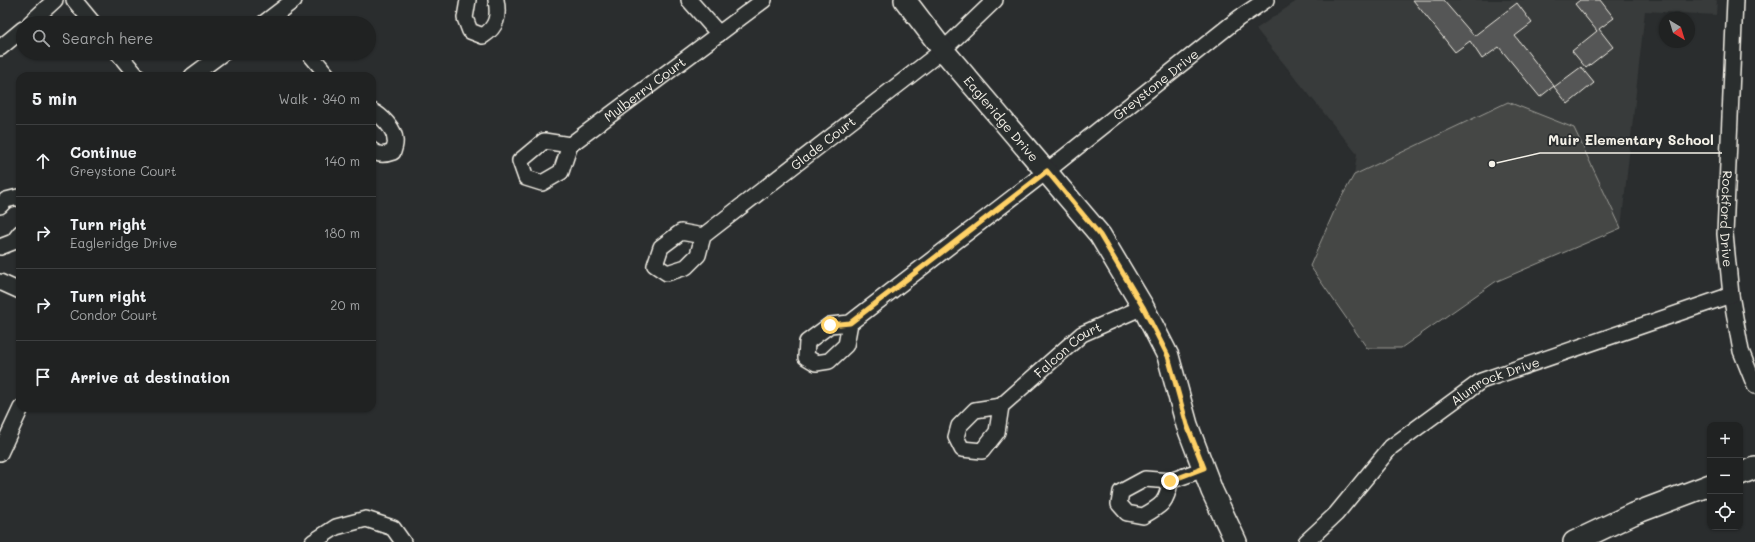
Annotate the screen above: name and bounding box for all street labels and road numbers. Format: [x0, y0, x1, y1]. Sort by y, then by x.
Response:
street label: Greystone Drive [1109, 45, 1202, 123]
street label: Mulberry Court [600, 53, 689, 125]
street label: Eagleridge Drive [961, 72, 1043, 165]
street label: Glade Court [787, 112, 859, 173]
street label: Rockford Drive [1717, 170, 1737, 268]
street label: Falcon Court [1030, 317, 1104, 381]
street label: Alumrock Drive [1447, 353, 1542, 409]

